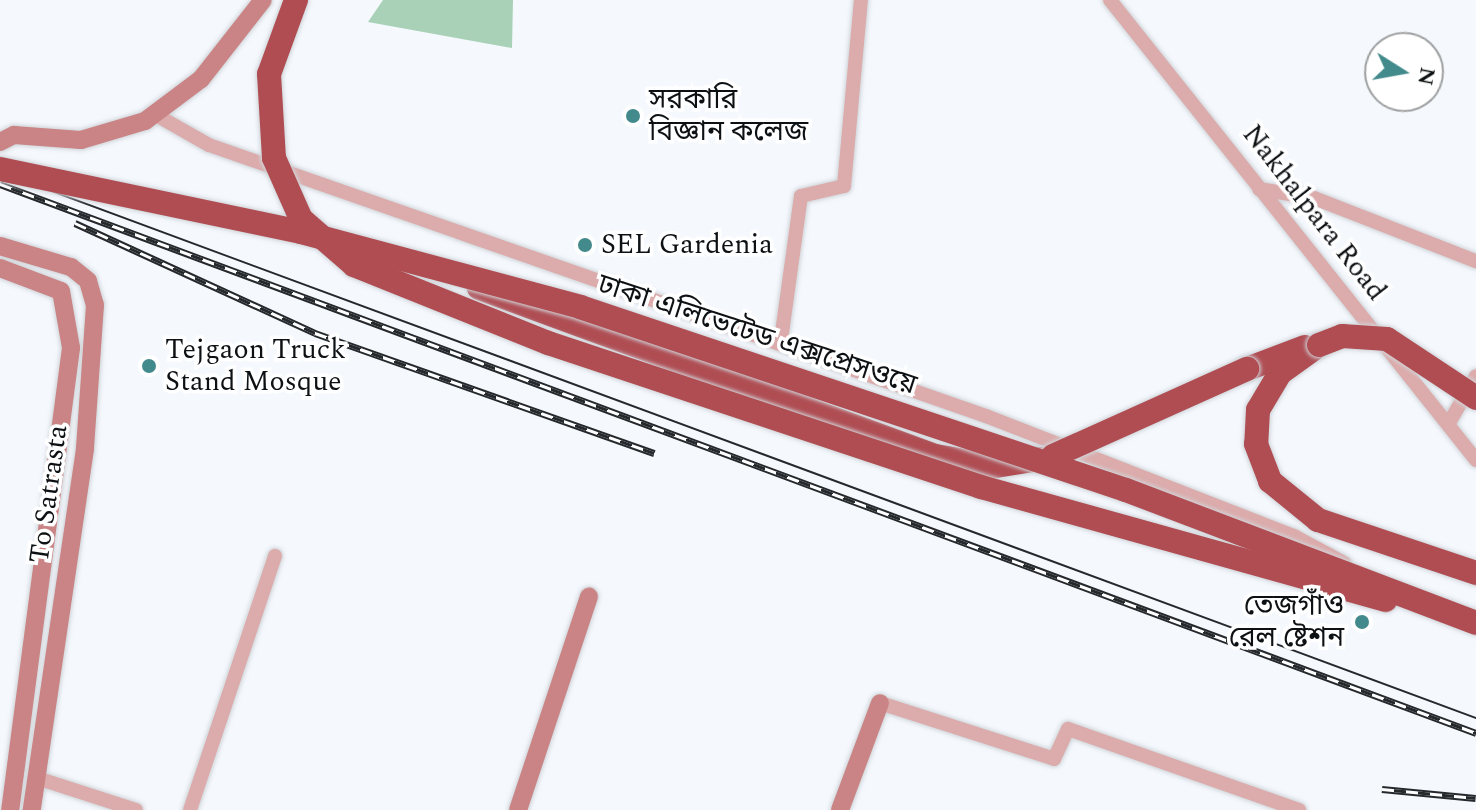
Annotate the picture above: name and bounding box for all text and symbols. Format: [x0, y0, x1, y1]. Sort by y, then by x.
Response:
north arrow [1364, 32, 1444, 112]
text: N [1408, 64, 1444, 88]
place label: সরকারি বিজ্ঞান কলেজ [649, 83, 808, 149]
marker: সরকারি বিজ্ঞান কলেজ [624, 107, 642, 125]
street label: Nakhalpara Road [1235, 118, 1393, 308]
place label: SEL Gardenia [601, 228, 773, 262]
marker: SEL Gardenia [576, 236, 594, 254]
street label: ঢাকা এলিভেটেড এক্সপ্রেসওয়ে [593, 268, 921, 402]
place label: Tejgaon Truck Stand Mosque [165, 333, 346, 399]
marker: Tejgaon Truck Stand Mosque [140, 357, 158, 375]
street label: To Satrasta [23, 423, 75, 565]
place label: তেজগাঁও রেল ষ্টেশন [1229, 589, 1344, 655]
marker: তেজগাঁও রেল ষ্টেশন [1351, 611, 1373, 633]

